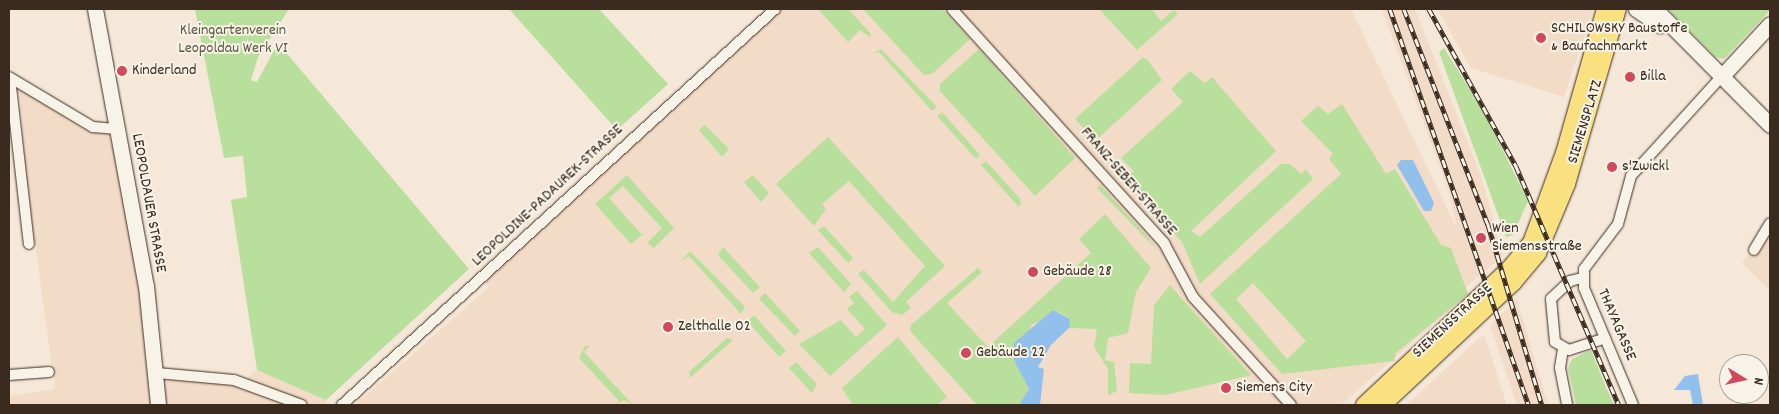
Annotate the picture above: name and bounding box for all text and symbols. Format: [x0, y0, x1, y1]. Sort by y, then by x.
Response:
place label: SCHILOWSKY Baustoffe & Baufachmarkt [1551, 19, 1688, 57]
park label: Kleingartenverein Leopoldau Werk VI [178, 21, 288, 59]
marker: SCHILOWSKY Baustoffe & Baufachmarkt [1535, 32, 1547, 44]
place label: Kinderland [132, 61, 196, 81]
marker: Kinderland [116, 65, 128, 77]
place label: Billa [1640, 67, 1666, 87]
marker: Billa [1624, 71, 1636, 83]
street label: SIEMENSPLATZ [1564, 78, 1608, 166]
street label: LEOPOLDINE-PADAUREK-STRASSE [468, 121, 628, 271]
street label: FRANZ-SEBEK-STRASSE [1076, 124, 1180, 240]
street label: LEOPOLDAUER STRASSE [126, 132, 170, 274]
place label: s'Zwickl [1622, 157, 1669, 177]
marker: s'Zwickl [1606, 161, 1618, 173]
place label: Wien Siemensstraße [1492, 219, 1582, 257]
marker: Wien Siemensstraße [1474, 231, 1488, 245]
place label: Gebäude 28 [1043, 262, 1112, 282]
marker: Gebäude 28 [1027, 266, 1039, 278]
street label: SIEMENSSTRASSE [1409, 279, 1497, 363]
street label: THAYAGASSE [1592, 286, 1640, 364]
place label: Zelthalle 02 [678, 317, 751, 337]
marker: Zelthalle 02 [662, 321, 674, 333]
place label: Gebäude 22 [976, 343, 1045, 363]
marker: Gebäude 22 [960, 347, 972, 359]
north arrow [1719, 354, 1769, 404]
text: N [1747, 376, 1768, 386]
place label: Siemens City [1236, 378, 1312, 398]
marker: Siemens City [1220, 382, 1232, 394]

